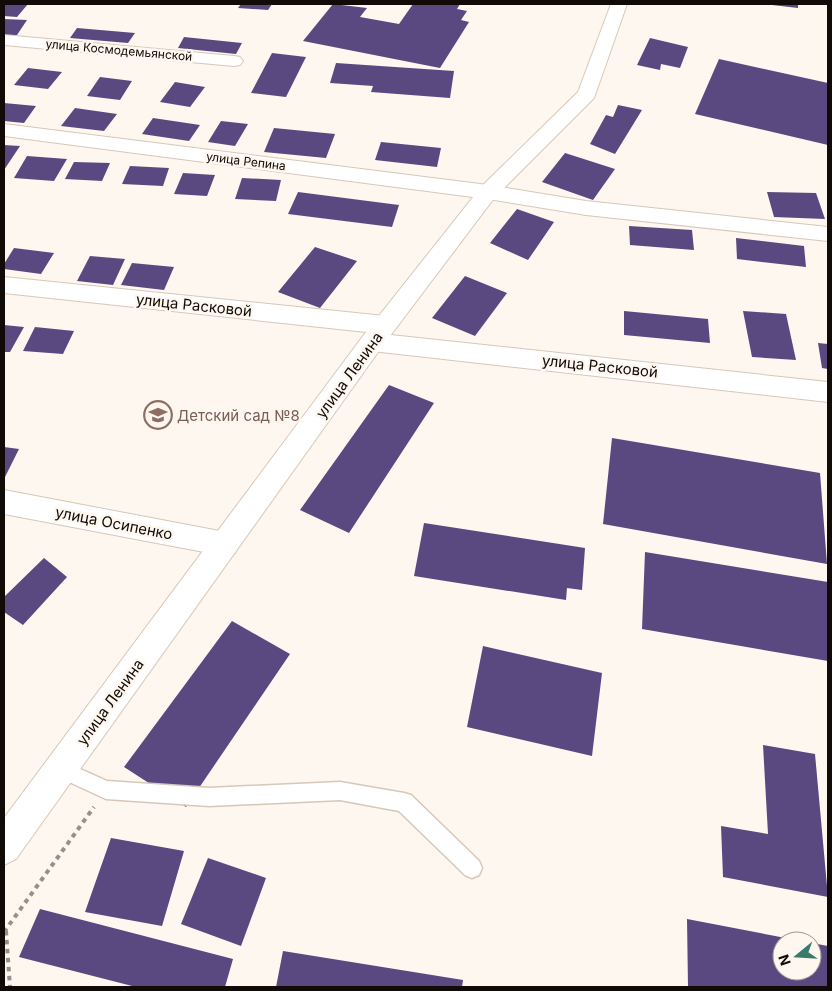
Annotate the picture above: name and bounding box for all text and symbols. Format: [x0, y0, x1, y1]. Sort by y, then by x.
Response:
street label: улица Космодемьянской [45, 36, 193, 64]
street label: улица Репина [205, 149, 287, 173]
street label: улица Расковой [135, 289, 253, 321]
street label: улица Ленина [311, 328, 387, 422]
street label: улица Расковой [541, 350, 659, 382]
school or university icon: Детский сад №8 [143, 400, 173, 430]
place label: Детский сад №8 [177, 406, 300, 425]
street label: улица Осипенко [54, 502, 174, 544]
street label: улица Ленина [72, 655, 148, 749]
north arrow [772, 931, 822, 981]
text: N [774, 952, 794, 968]

